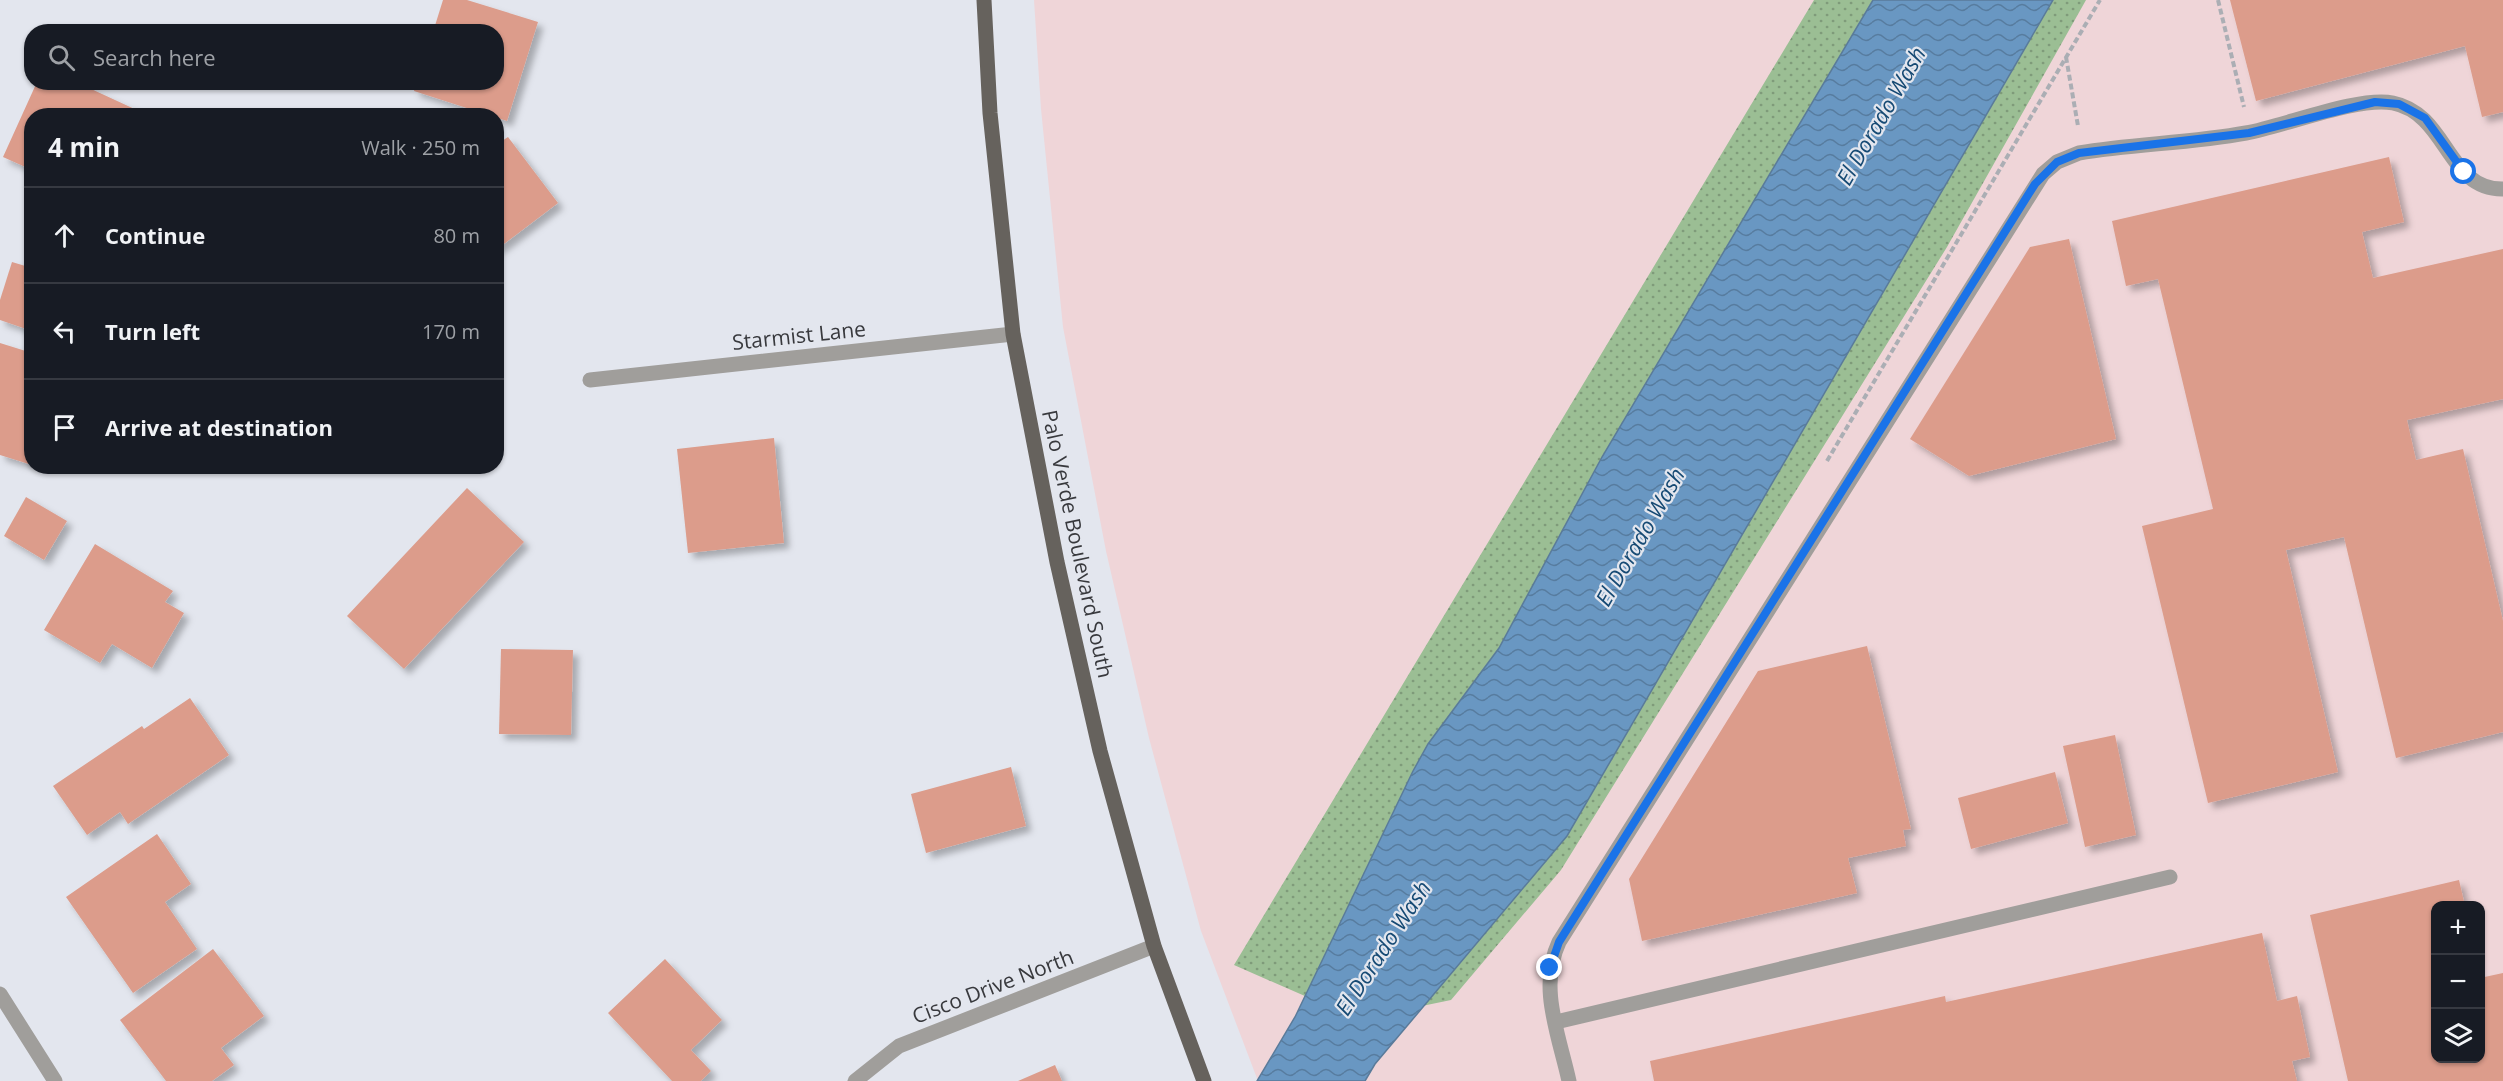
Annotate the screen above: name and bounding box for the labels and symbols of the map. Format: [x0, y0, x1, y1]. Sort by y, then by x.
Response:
water label: El Dorado Wash [1828, 41, 1932, 190]
route start [2450, 158, 2476, 184]
street label: Starmist Lane [731, 314, 867, 356]
street label: Palo Verde Boulevard South [1036, 407, 1120, 680]
water label: El Dorado Wash [1587, 462, 1691, 611]
water label: El Dorado Wash [1327, 874, 1437, 1021]
street label: Cisco Drive North [908, 942, 1077, 1030]
route end [1536, 954, 1562, 980]

